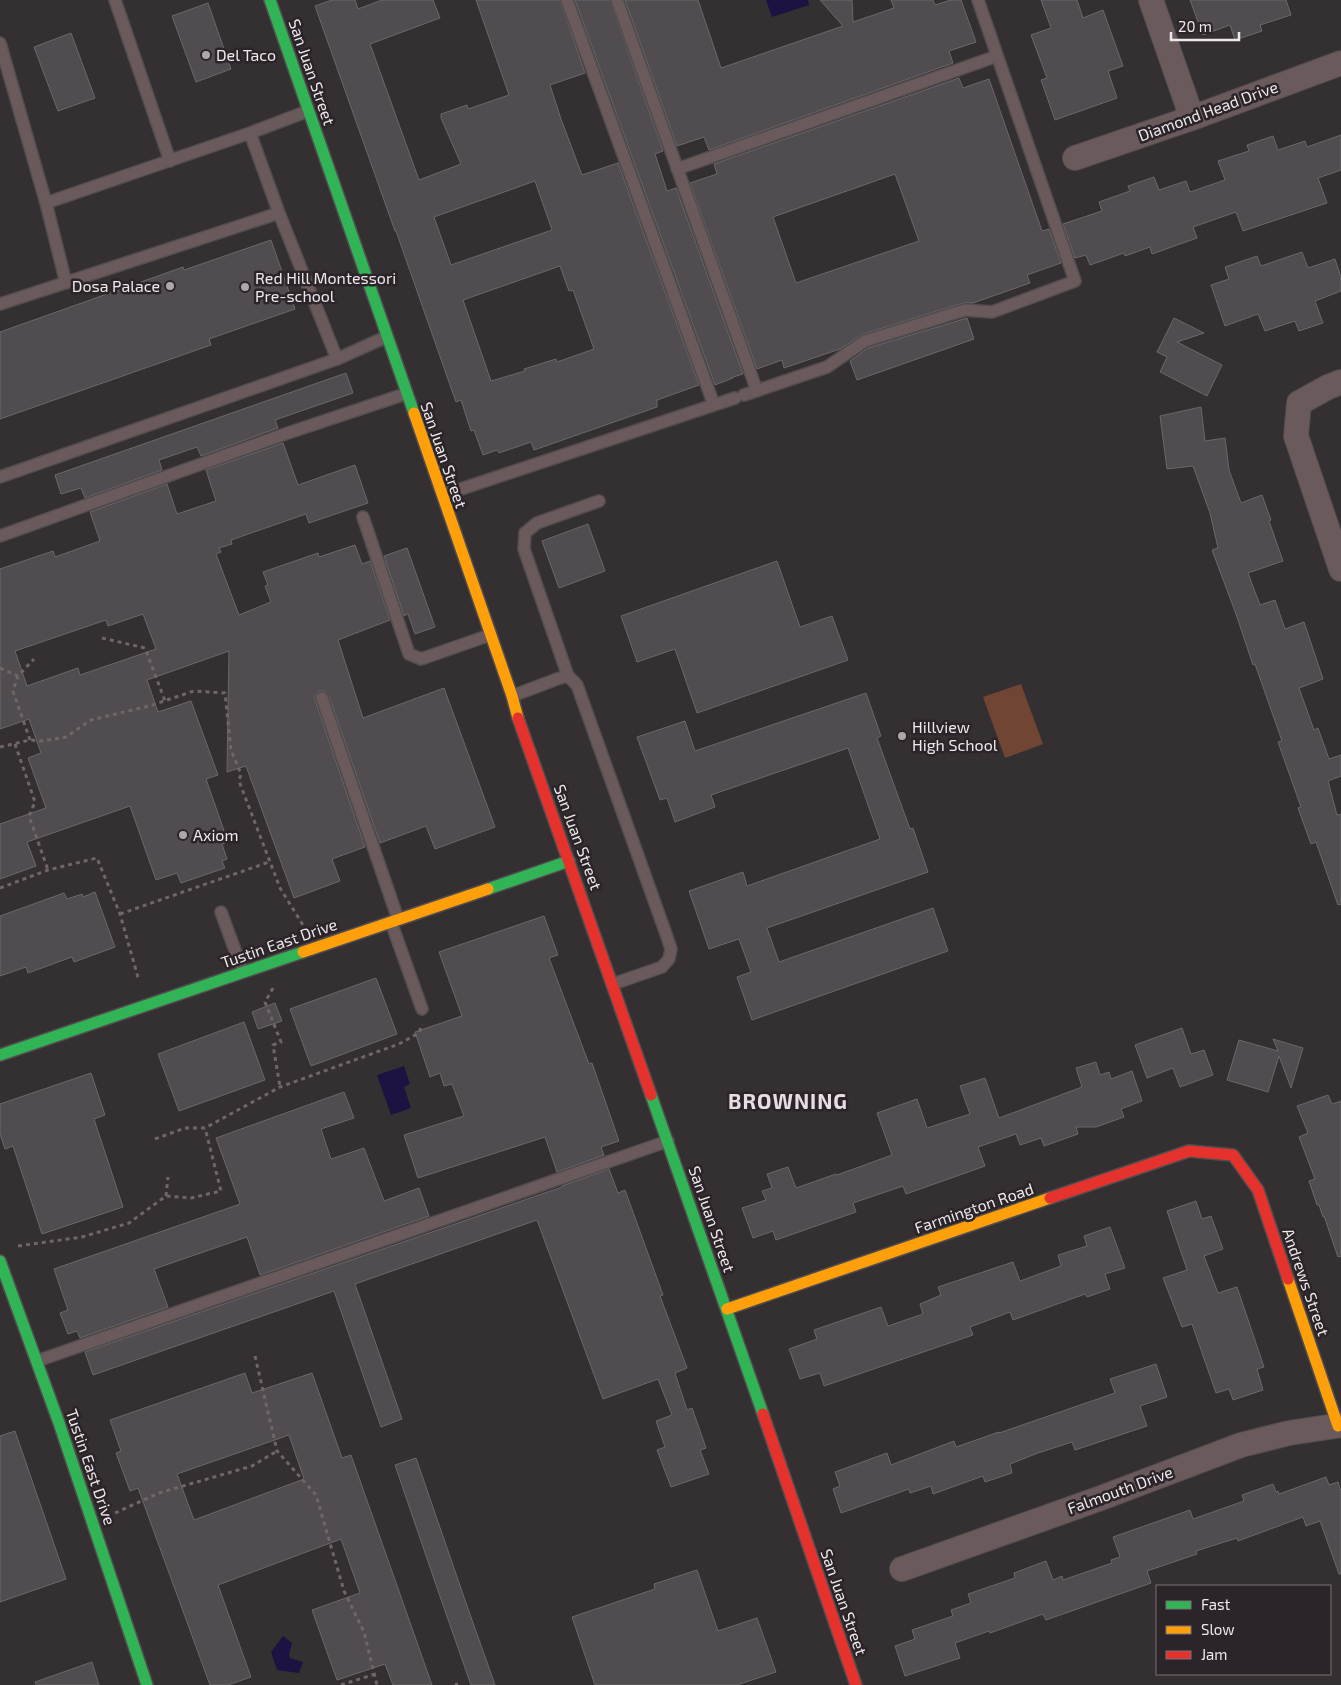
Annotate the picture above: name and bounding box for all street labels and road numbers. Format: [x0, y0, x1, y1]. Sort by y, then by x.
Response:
street label: San Juan Street [285, 16, 340, 127]
street label: Diamond Head Drive [1135, 76, 1280, 145]
street label: San Juan Street [417, 399, 472, 510]
street label: San Juan Street [551, 781, 606, 892]
street label: Tustin East Drive [218, 914, 339, 971]
street label: San Juan Street [685, 1163, 740, 1274]
street label: Farmington Road [912, 1178, 1036, 1237]
street label: Andrews Street [1279, 1226, 1334, 1338]
street label: Tustin East Drive [63, 1406, 120, 1527]
street label: Falmouth Drive [1064, 1462, 1175, 1517]
street label: San Juan Street [817, 1546, 872, 1657]

